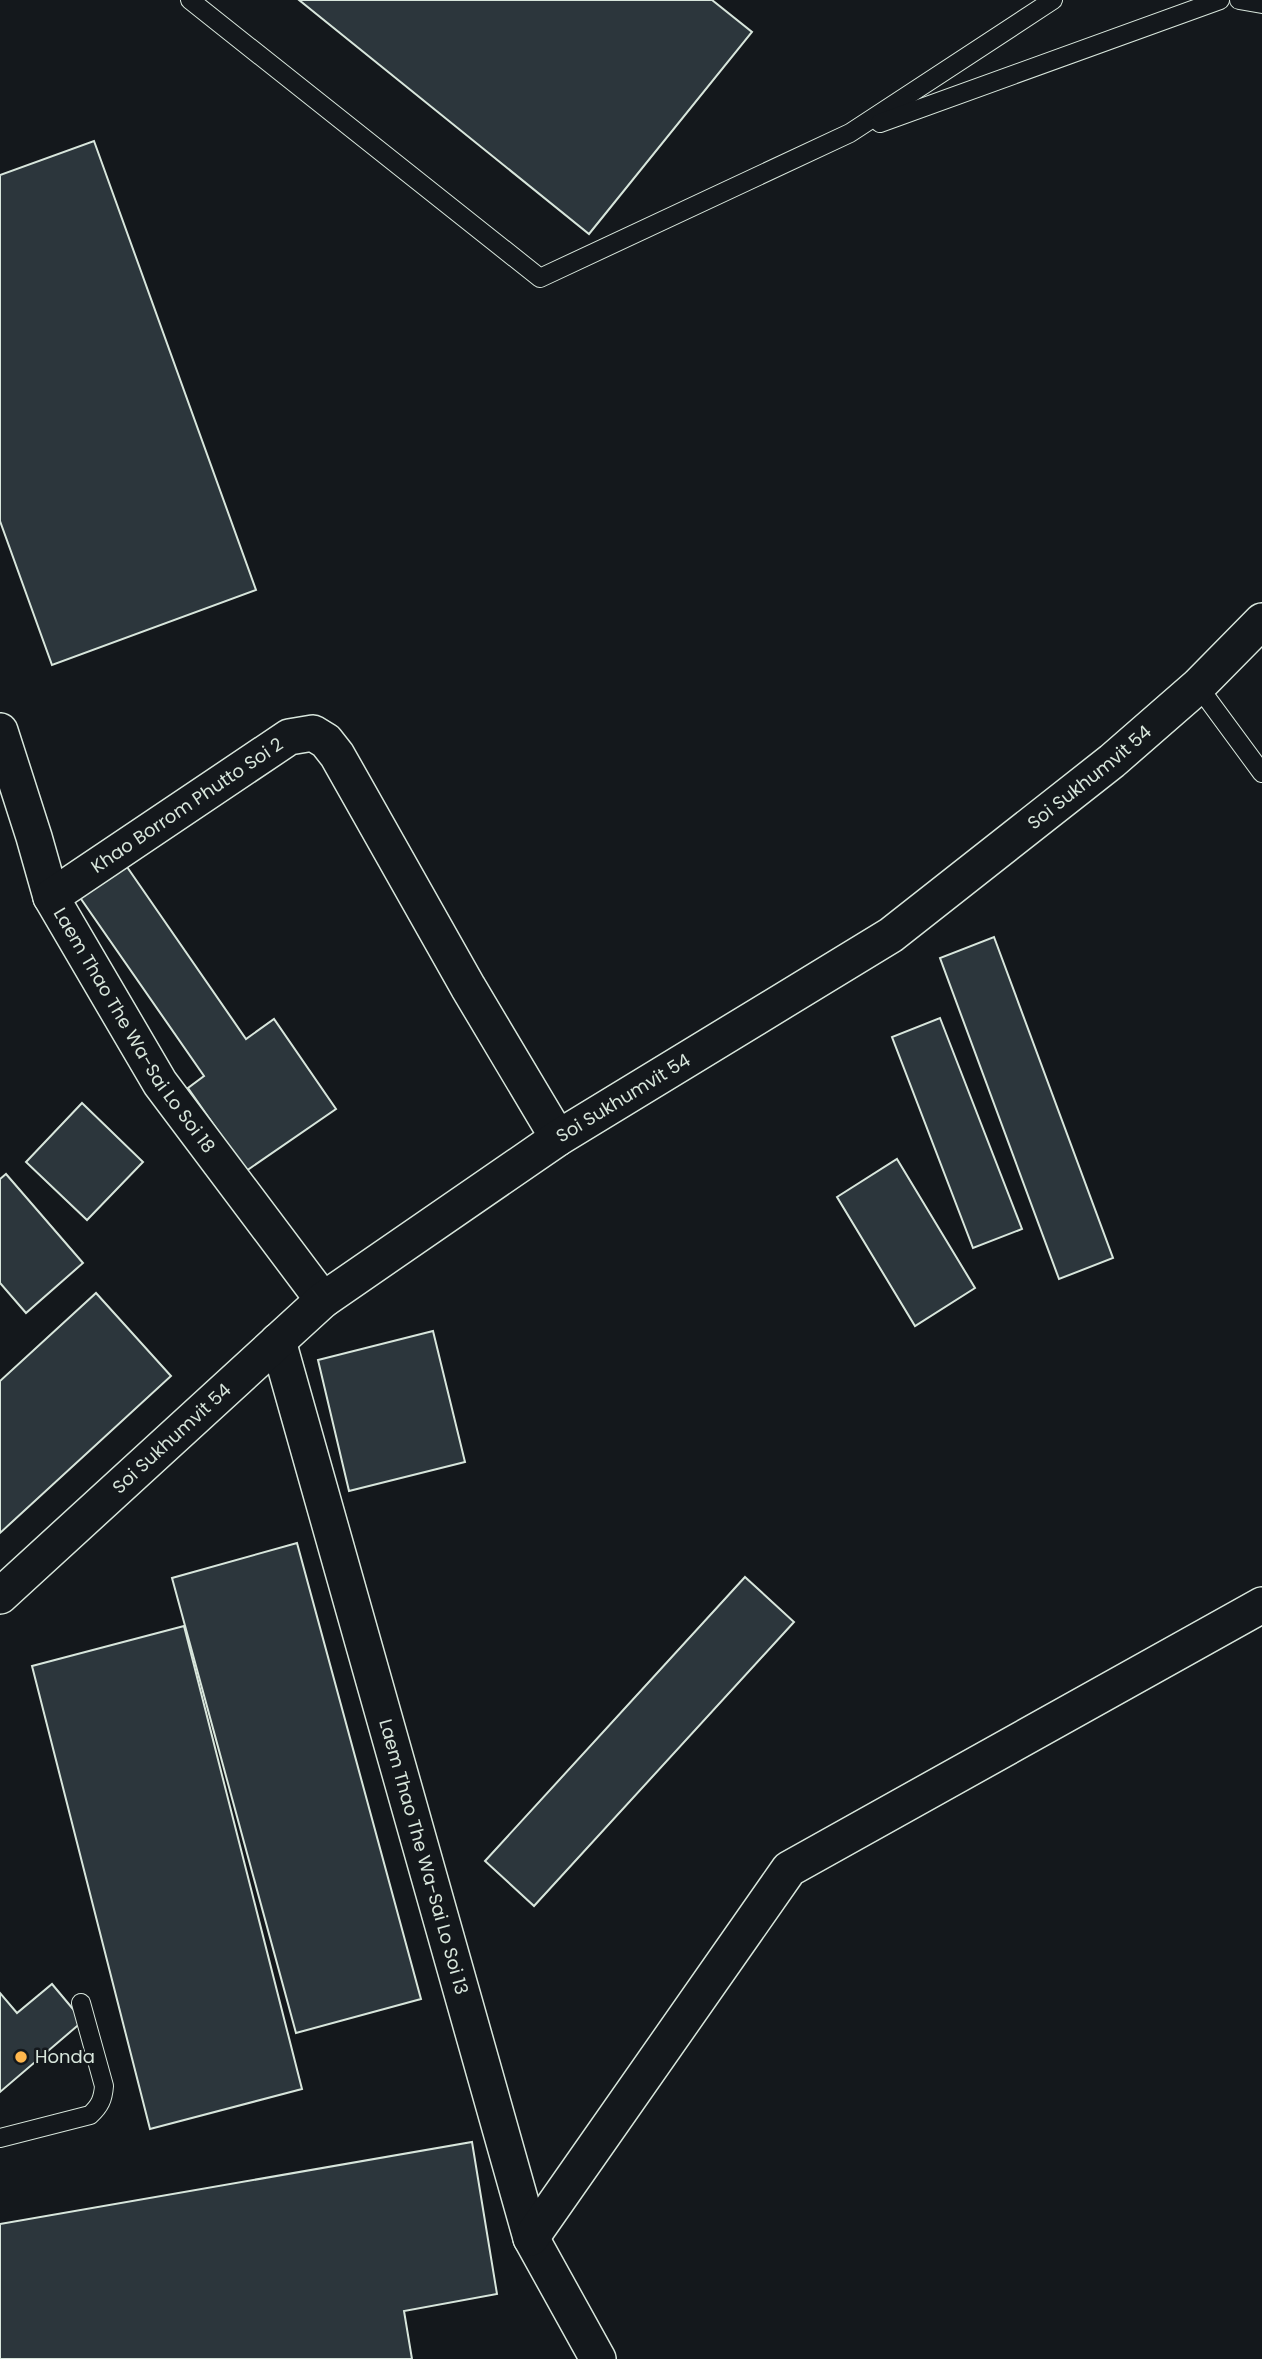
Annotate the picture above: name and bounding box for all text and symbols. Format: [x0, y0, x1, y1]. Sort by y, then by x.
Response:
street label: Soi Sukhumvit 54 [1022, 719, 1157, 835]
street label: Khao Borrom Phutto Soi 2 [86, 732, 288, 879]
street label: Laem Thao The Wa-Sai Lo Soi 18 [48, 903, 221, 1158]
street label: Soi Sukhumvit 54 [551, 1047, 695, 1148]
street label: Soi Sukhumvit 54 [107, 1377, 236, 1499]
street label: Laem Thao The Wa-Sai Lo Soi 13 [373, 1716, 475, 1997]
place label: Honda [35, 2044, 95, 2069]
marker: Honda [13, 2049, 29, 2065]

